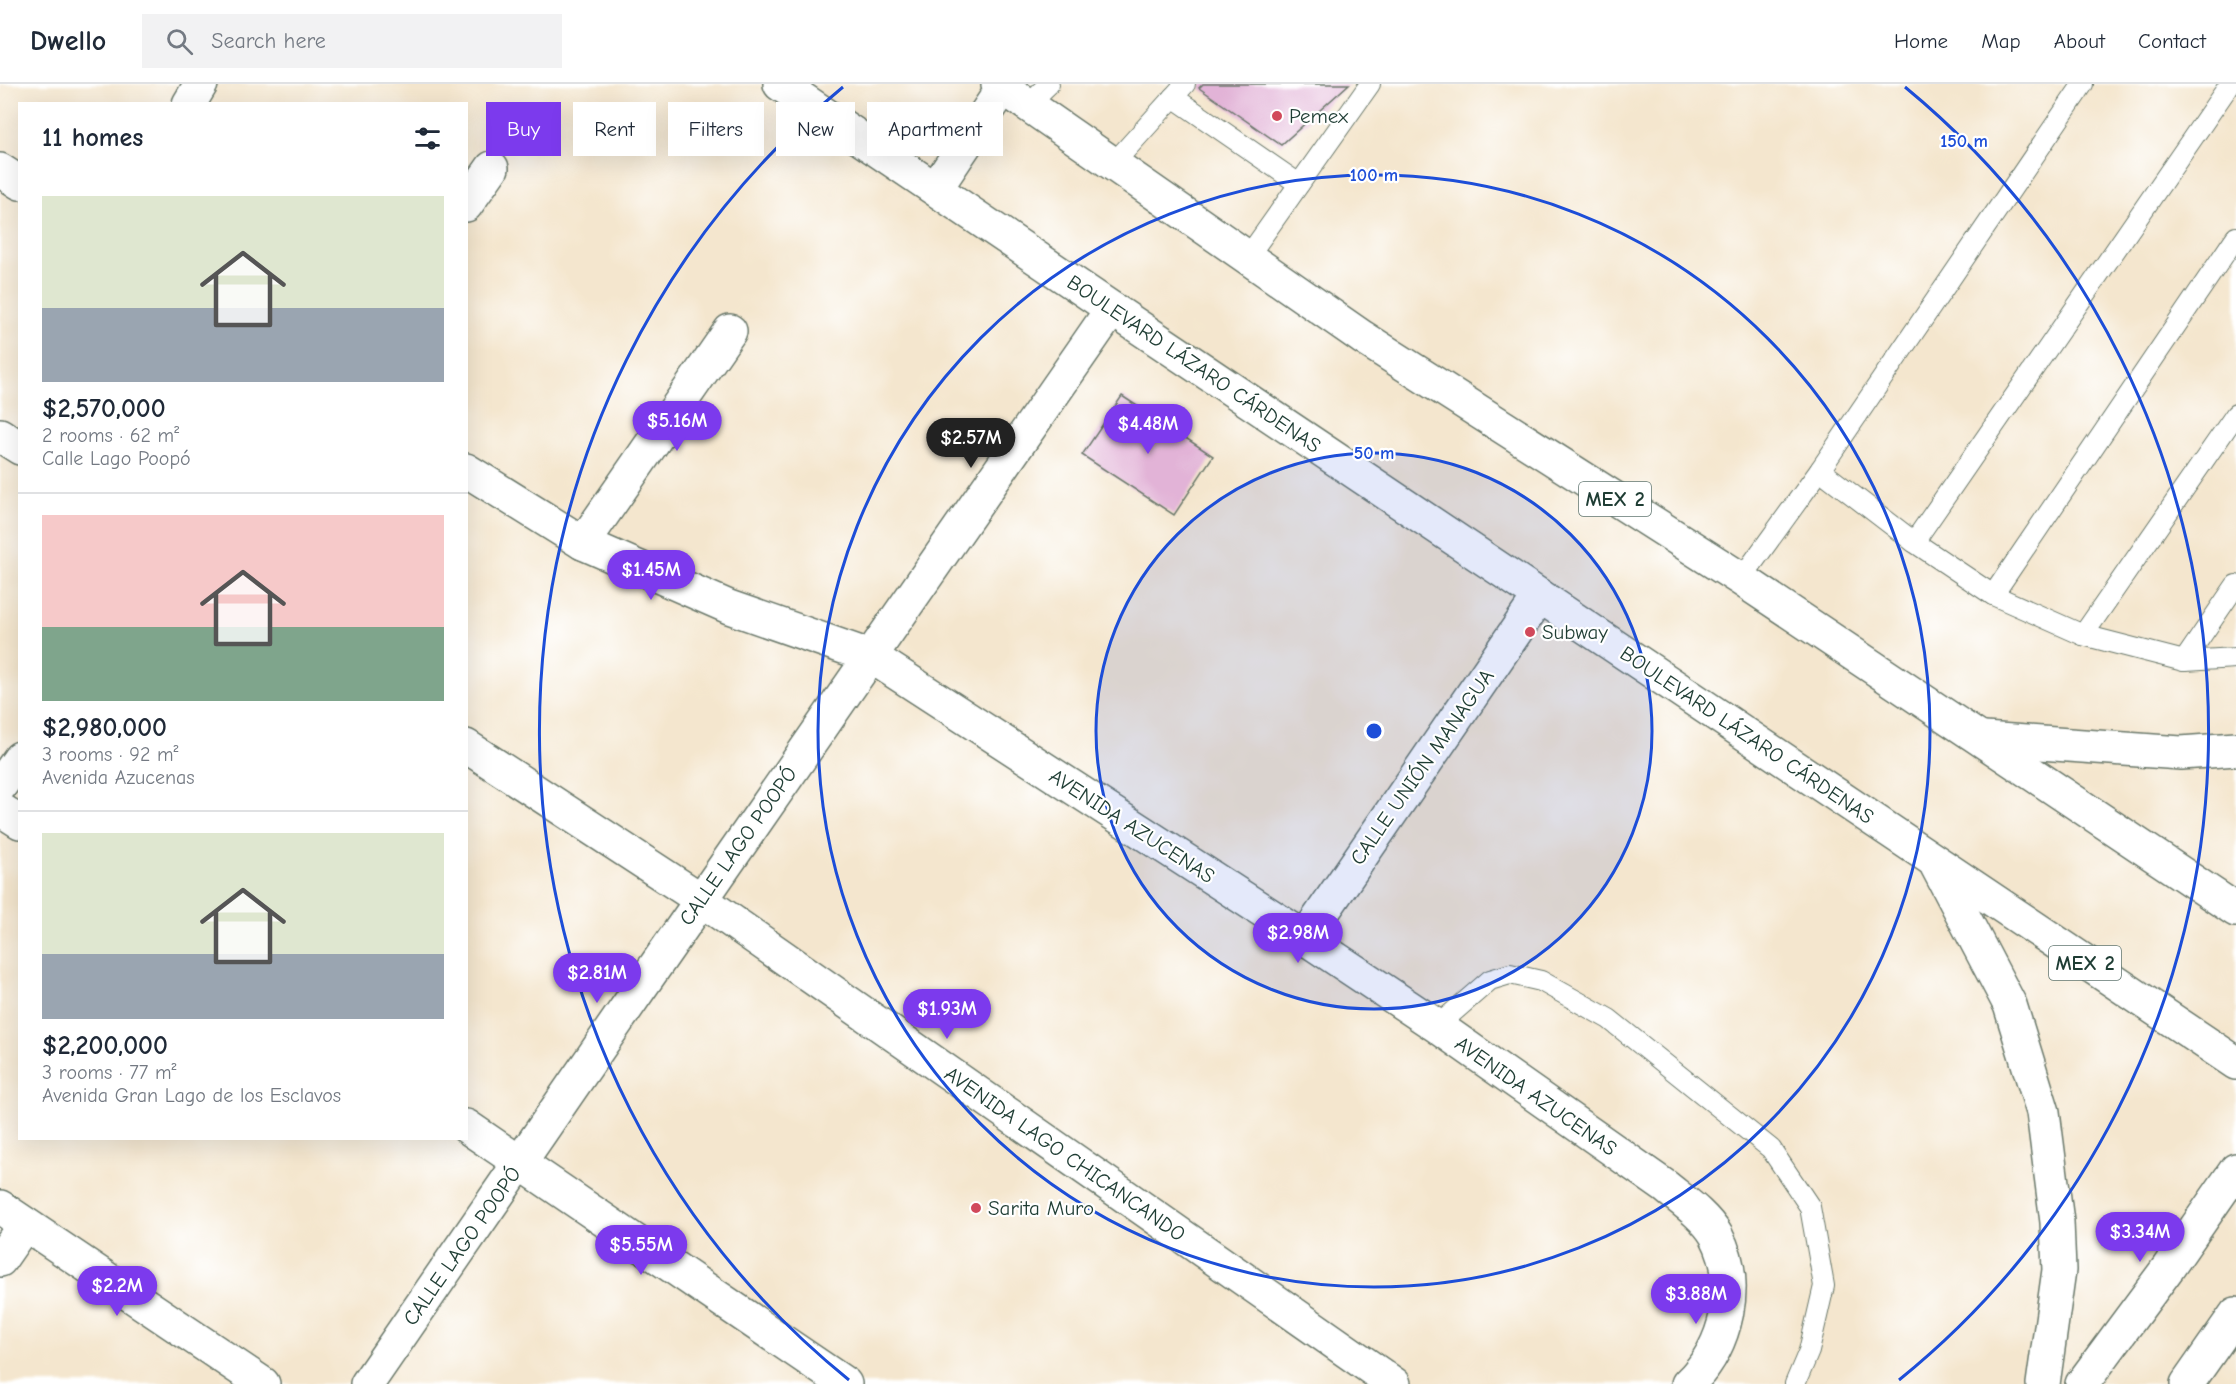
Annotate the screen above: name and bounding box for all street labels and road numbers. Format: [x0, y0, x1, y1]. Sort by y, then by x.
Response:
street label: BOULEVARD LÁZARO CÁRDENAS [1063, 270, 1325, 458]
road number: MEX 2 [1579, 482, 1651, 516]
street label: BOULEVARD LÁZARO CÁRDENAS [1616, 641, 1878, 829]
street label: CALLE UNIÓN MANAGUA [1345, 665, 1499, 869]
street label: CALLE LAGO POOPÓ [674, 762, 802, 930]
street label: AVENIDA AZUCENAS [1045, 764, 1219, 888]
road number: MEX 2 [2049, 946, 2121, 980]
street label: AVENIDA AZUCENAS [1451, 1031, 1621, 1161]
street label: AVENIDA LAGO CHICANCANDO [940, 1062, 1190, 1246]
street label: CALLE LAGO POOPÓ [398, 1162, 526, 1330]

